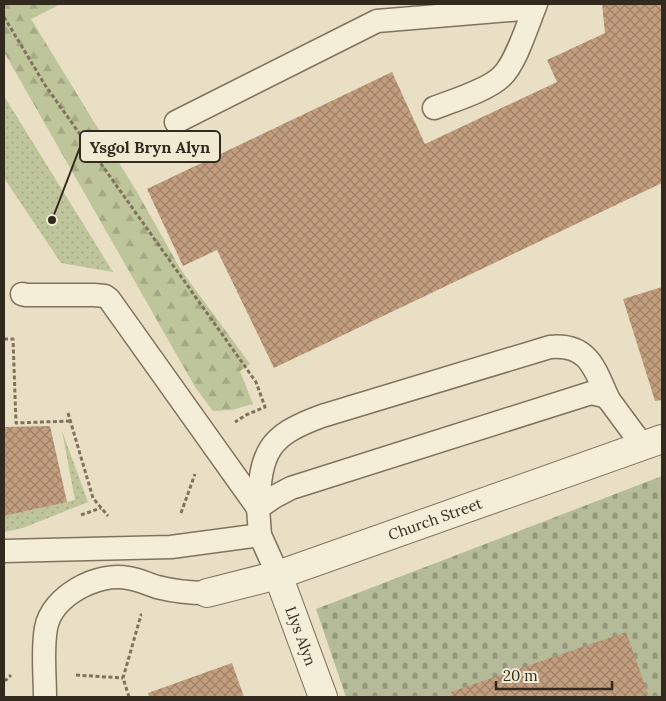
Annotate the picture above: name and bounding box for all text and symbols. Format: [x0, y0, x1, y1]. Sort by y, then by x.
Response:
callout: Ysgol Bryn Alyn [80, 131, 220, 162]
text: Ysgol Bryn Alyn [90, 137, 210, 157]
street label: Church Street [385, 493, 485, 544]
street label: Llys Alyn [281, 603, 321, 668]
scale bar [496, 658, 612, 690]
text: 20 m [503, 666, 538, 685]

